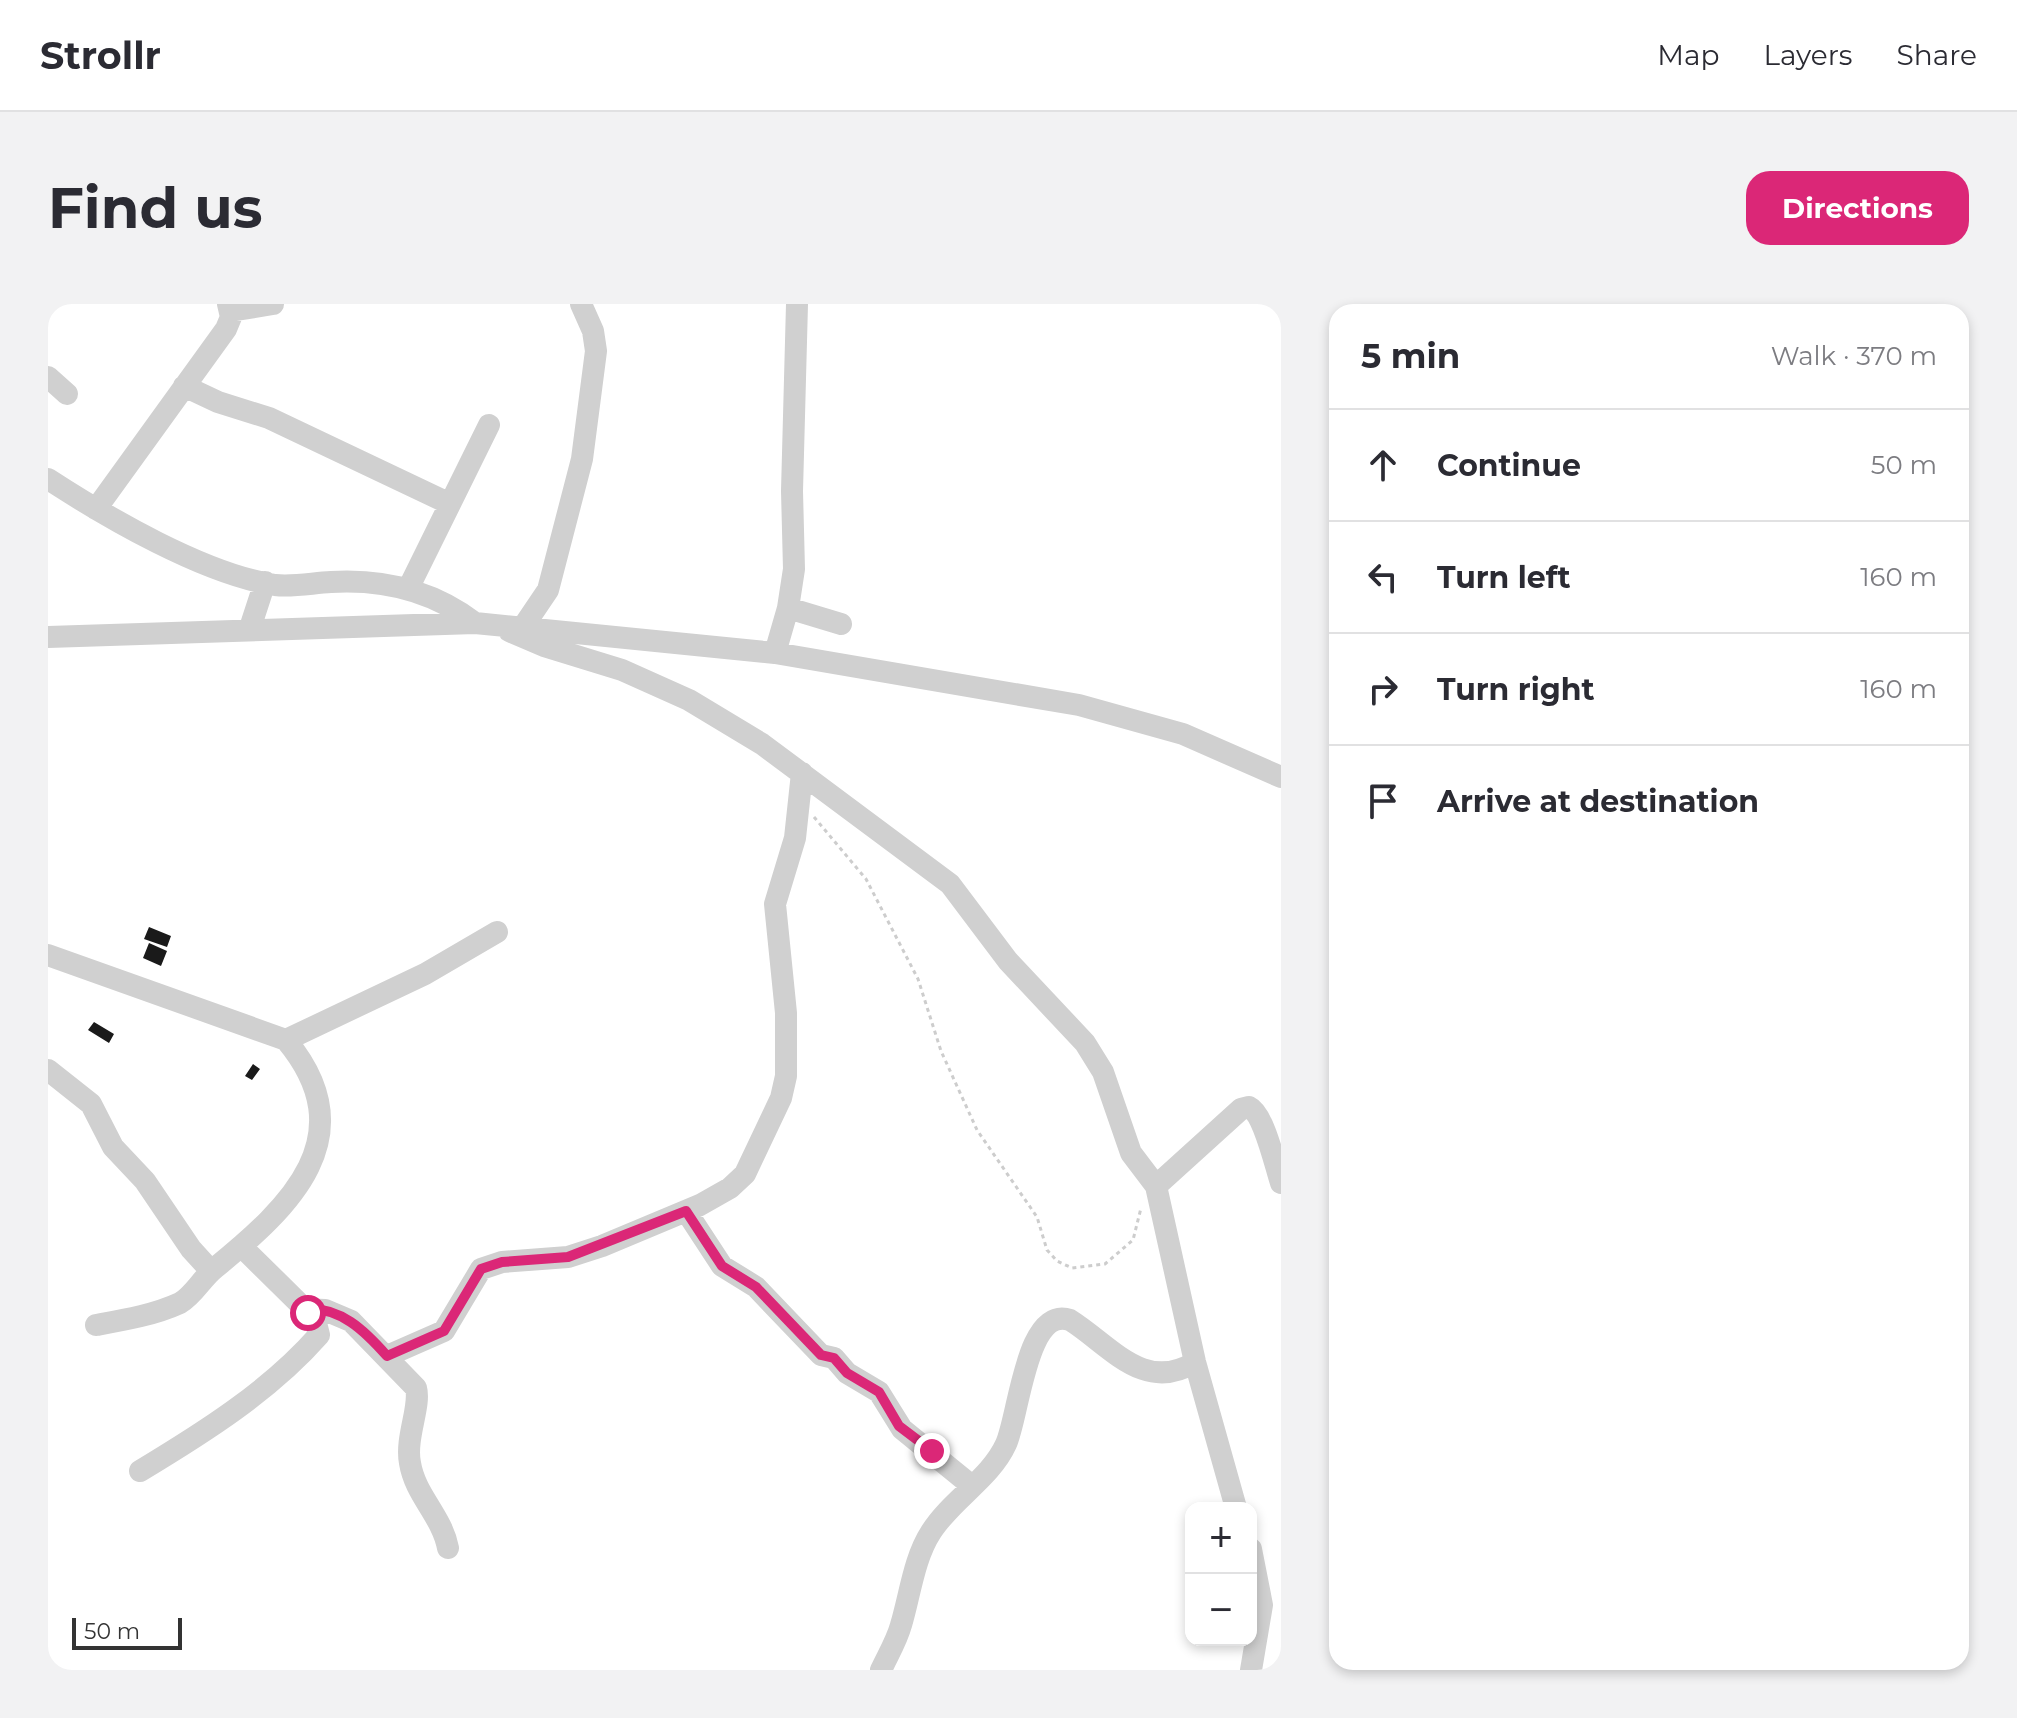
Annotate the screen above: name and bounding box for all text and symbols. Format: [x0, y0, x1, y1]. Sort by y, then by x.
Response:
text: Strollr [40, 32, 161, 79]
text: Map [1657, 38, 1720, 72]
text: Layers [1764, 38, 1853, 72]
text: Share [1897, 38, 1977, 72]
button: Directions [1746, 171, 1969, 245]
text: Find us [48, 174, 262, 242]
text: 5 min [1361, 335, 1460, 377]
text: Walk · 370 m [1771, 340, 1937, 372]
icon: ahead [1361, 443, 1405, 487]
text: Continue [1437, 447, 1581, 484]
text: 50 m [1871, 449, 1937, 481]
icon: left [1361, 555, 1405, 599]
text: Turn left [1437, 559, 1570, 596]
text: 160 m [1860, 561, 1937, 593]
icon: right [1361, 667, 1405, 711]
text: Turn right [1437, 671, 1594, 708]
text: 160 m [1860, 673, 1937, 705]
icon: arrive [1361, 779, 1405, 823]
text: Arrive at destination [1437, 783, 1759, 820]
route start [290, 1295, 326, 1331]
route end [914, 1433, 950, 1469]
map controls [1185, 1502, 1257, 1646]
button: + [1185, 1502, 1257, 1574]
button: − [1185, 1574, 1257, 1646]
scale bar [72, 1614, 182, 1650]
text: 50 m [84, 1618, 140, 1645]

